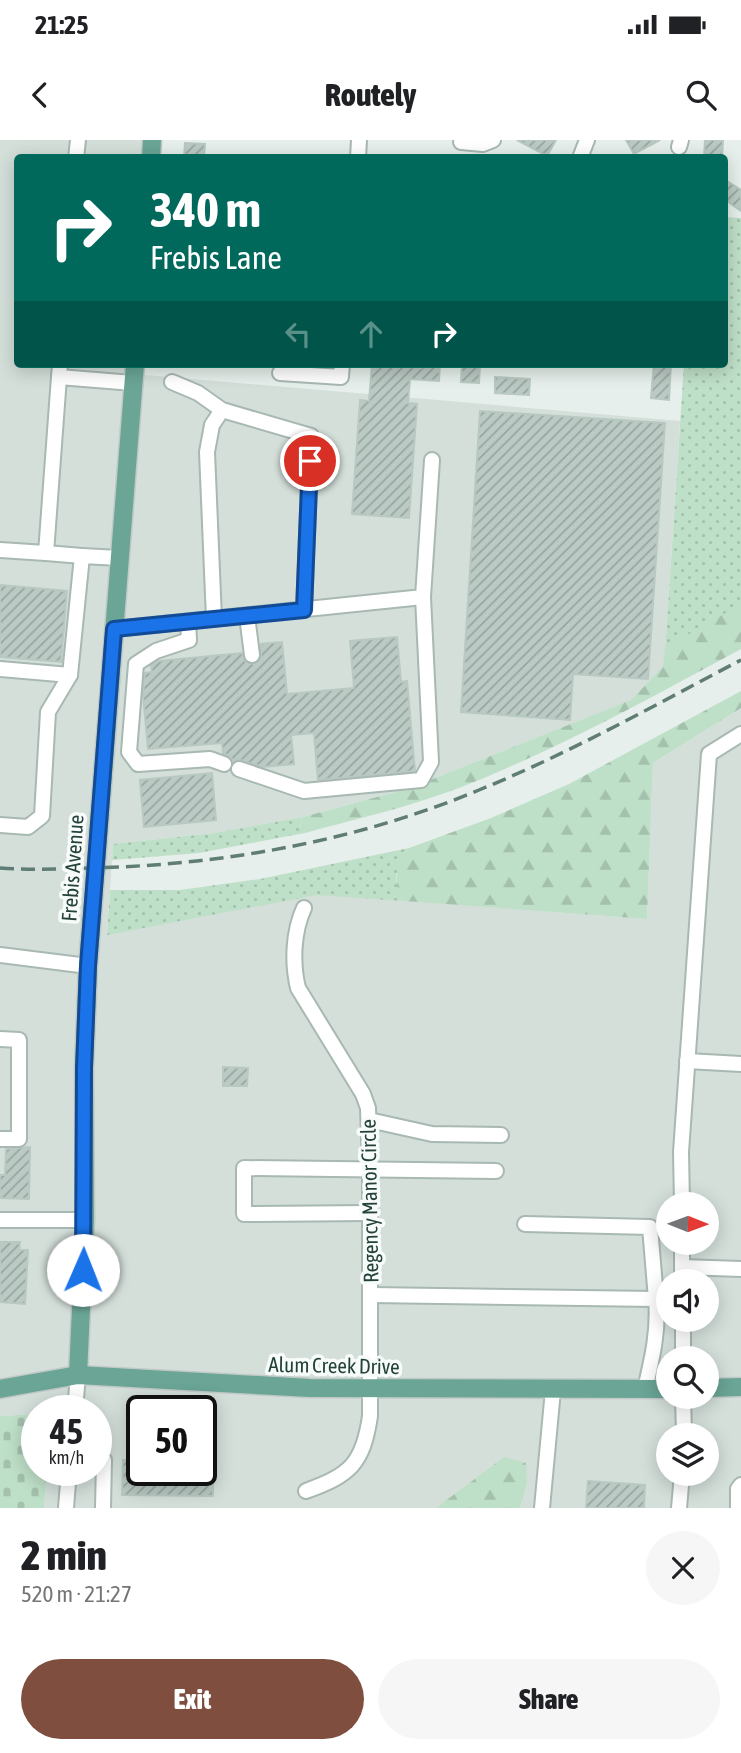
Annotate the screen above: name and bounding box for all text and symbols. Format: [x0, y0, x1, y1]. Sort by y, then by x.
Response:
text: 21:25 [35, 10, 89, 40]
icon: back [21, 76, 59, 114]
text: Routely [325, 76, 416, 113]
icon: search [682, 76, 720, 114]
text: 340 m [150, 181, 261, 237]
icon: right [35, 182, 126, 273]
text: Frebis Lane [150, 239, 282, 276]
icon: left [279, 315, 317, 353]
icon: ahead [352, 315, 390, 353]
icon: right [425, 315, 463, 353]
pin [280, 431, 340, 491]
icon: arrive [291, 442, 329, 480]
street label: Frebis Avenue [56, 814, 88, 922]
street label: Regency Manor Circle [356, 1119, 382, 1283]
north arrow [656, 1192, 719, 1255]
map controls [656, 1192, 719, 1486]
position arrow [46, 1233, 120, 1307]
button: sound [656, 1269, 719, 1332]
button: search [656, 1346, 719, 1409]
street label: Alum Creek Drive [268, 1352, 400, 1378]
speed limit sign: 50 [126, 1395, 217, 1486]
text: 45 [50, 1411, 83, 1451]
button: layers [656, 1423, 719, 1486]
text: km/h [49, 1447, 84, 1468]
text: 2 min [21, 1531, 107, 1579]
button: close [646, 1531, 720, 1605]
text: 520 m · 21:27 [21, 1581, 132, 1607]
button: Exit [21, 1659, 364, 1739]
button: Share [378, 1659, 720, 1739]

